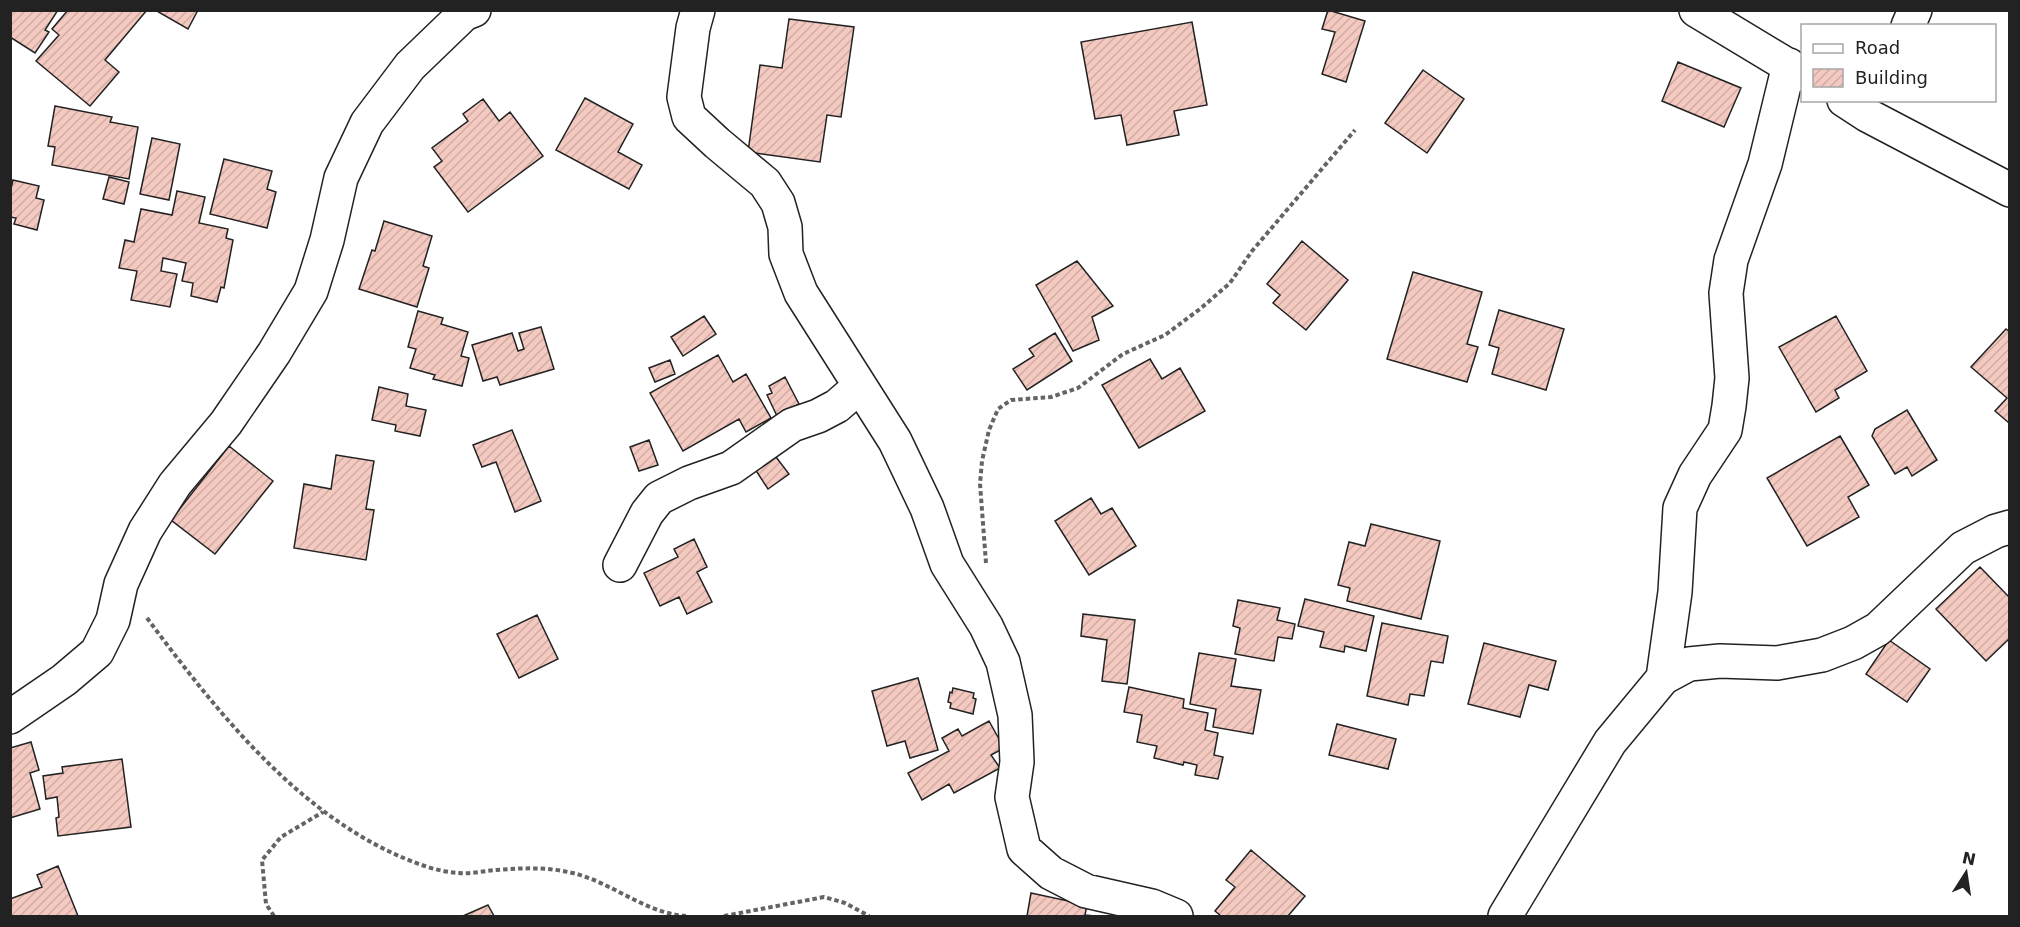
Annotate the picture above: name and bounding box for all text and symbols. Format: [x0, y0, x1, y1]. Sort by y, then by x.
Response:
legend [1801, 24, 1996, 102]
text: Road [1855, 37, 1900, 58]
text: Building [1855, 67, 1928, 88]
north arrow [1936, 843, 1996, 903]
text: N [1960, 848, 1978, 870]

